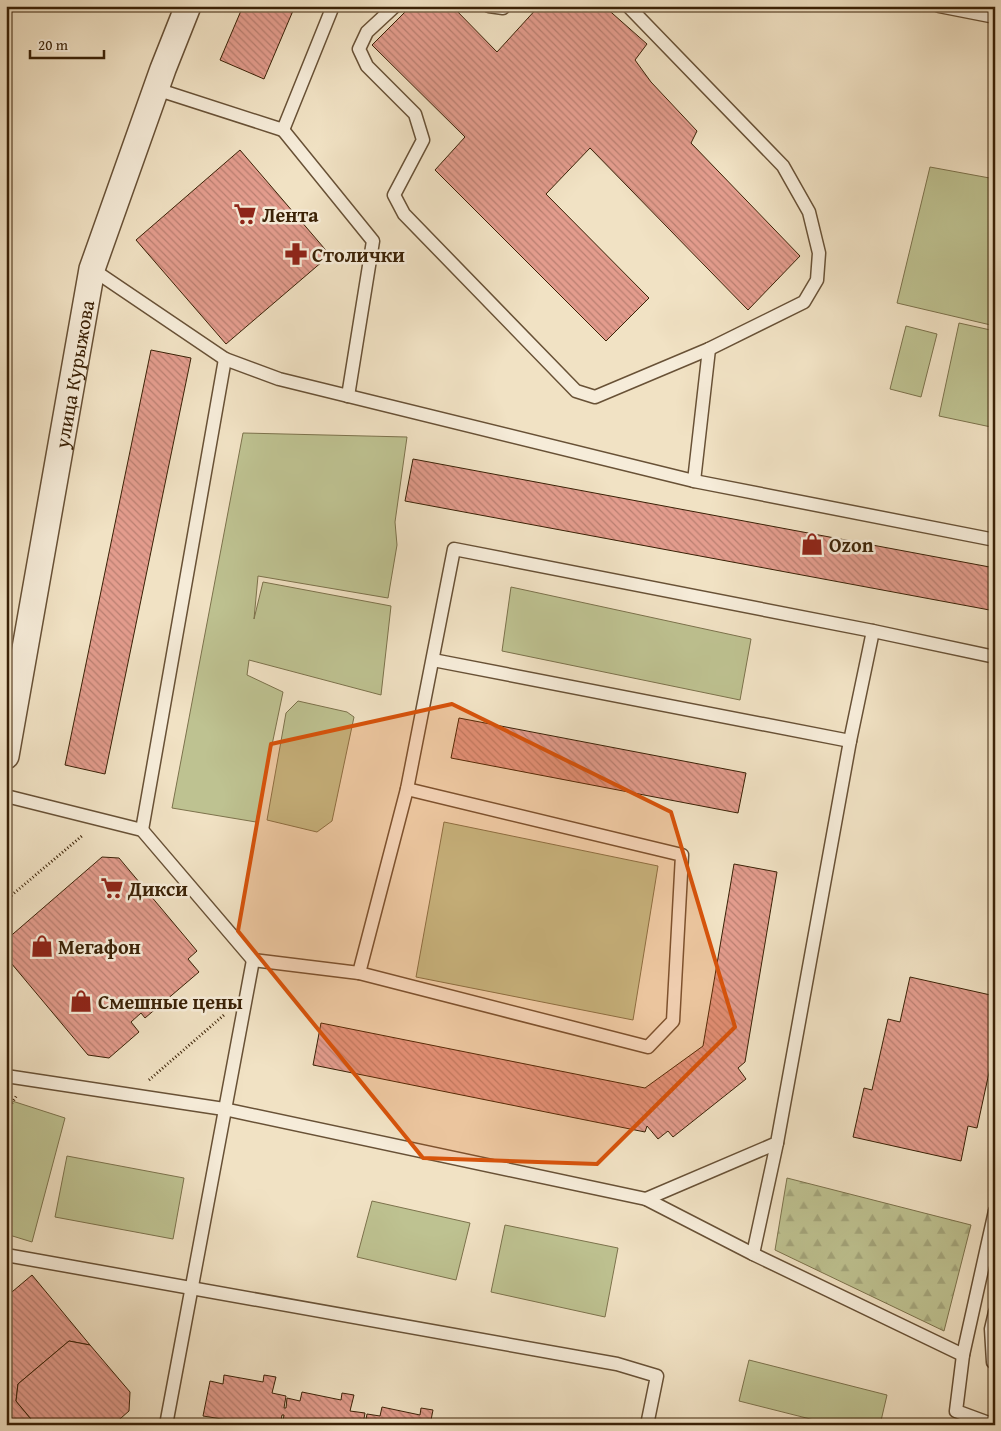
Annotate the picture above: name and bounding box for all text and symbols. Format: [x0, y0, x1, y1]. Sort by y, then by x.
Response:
scale bar [30, 28, 104, 60]
text: 20 m [38, 34, 69, 55]
place label: Лента [262, 200, 319, 229]
supermarket icon: Лента [232, 201, 258, 227]
place label: Столички [312, 240, 405, 269]
pharmacy icon: Столички [283, 241, 309, 267]
street label: улица Курыжова [46, 297, 101, 451]
place label: Ozon [829, 530, 874, 559]
shop icon: Ozon [799, 531, 825, 557]
place label: Дикси [127, 874, 188, 903]
supermarket icon: Дикси [99, 875, 125, 901]
place label: Мегафон [58, 932, 141, 961]
shop icon: Мегафон [29, 933, 55, 959]
place label: Смешные цены [98, 987, 243, 1016]
shop icon: Смешные цены [68, 988, 94, 1014]

